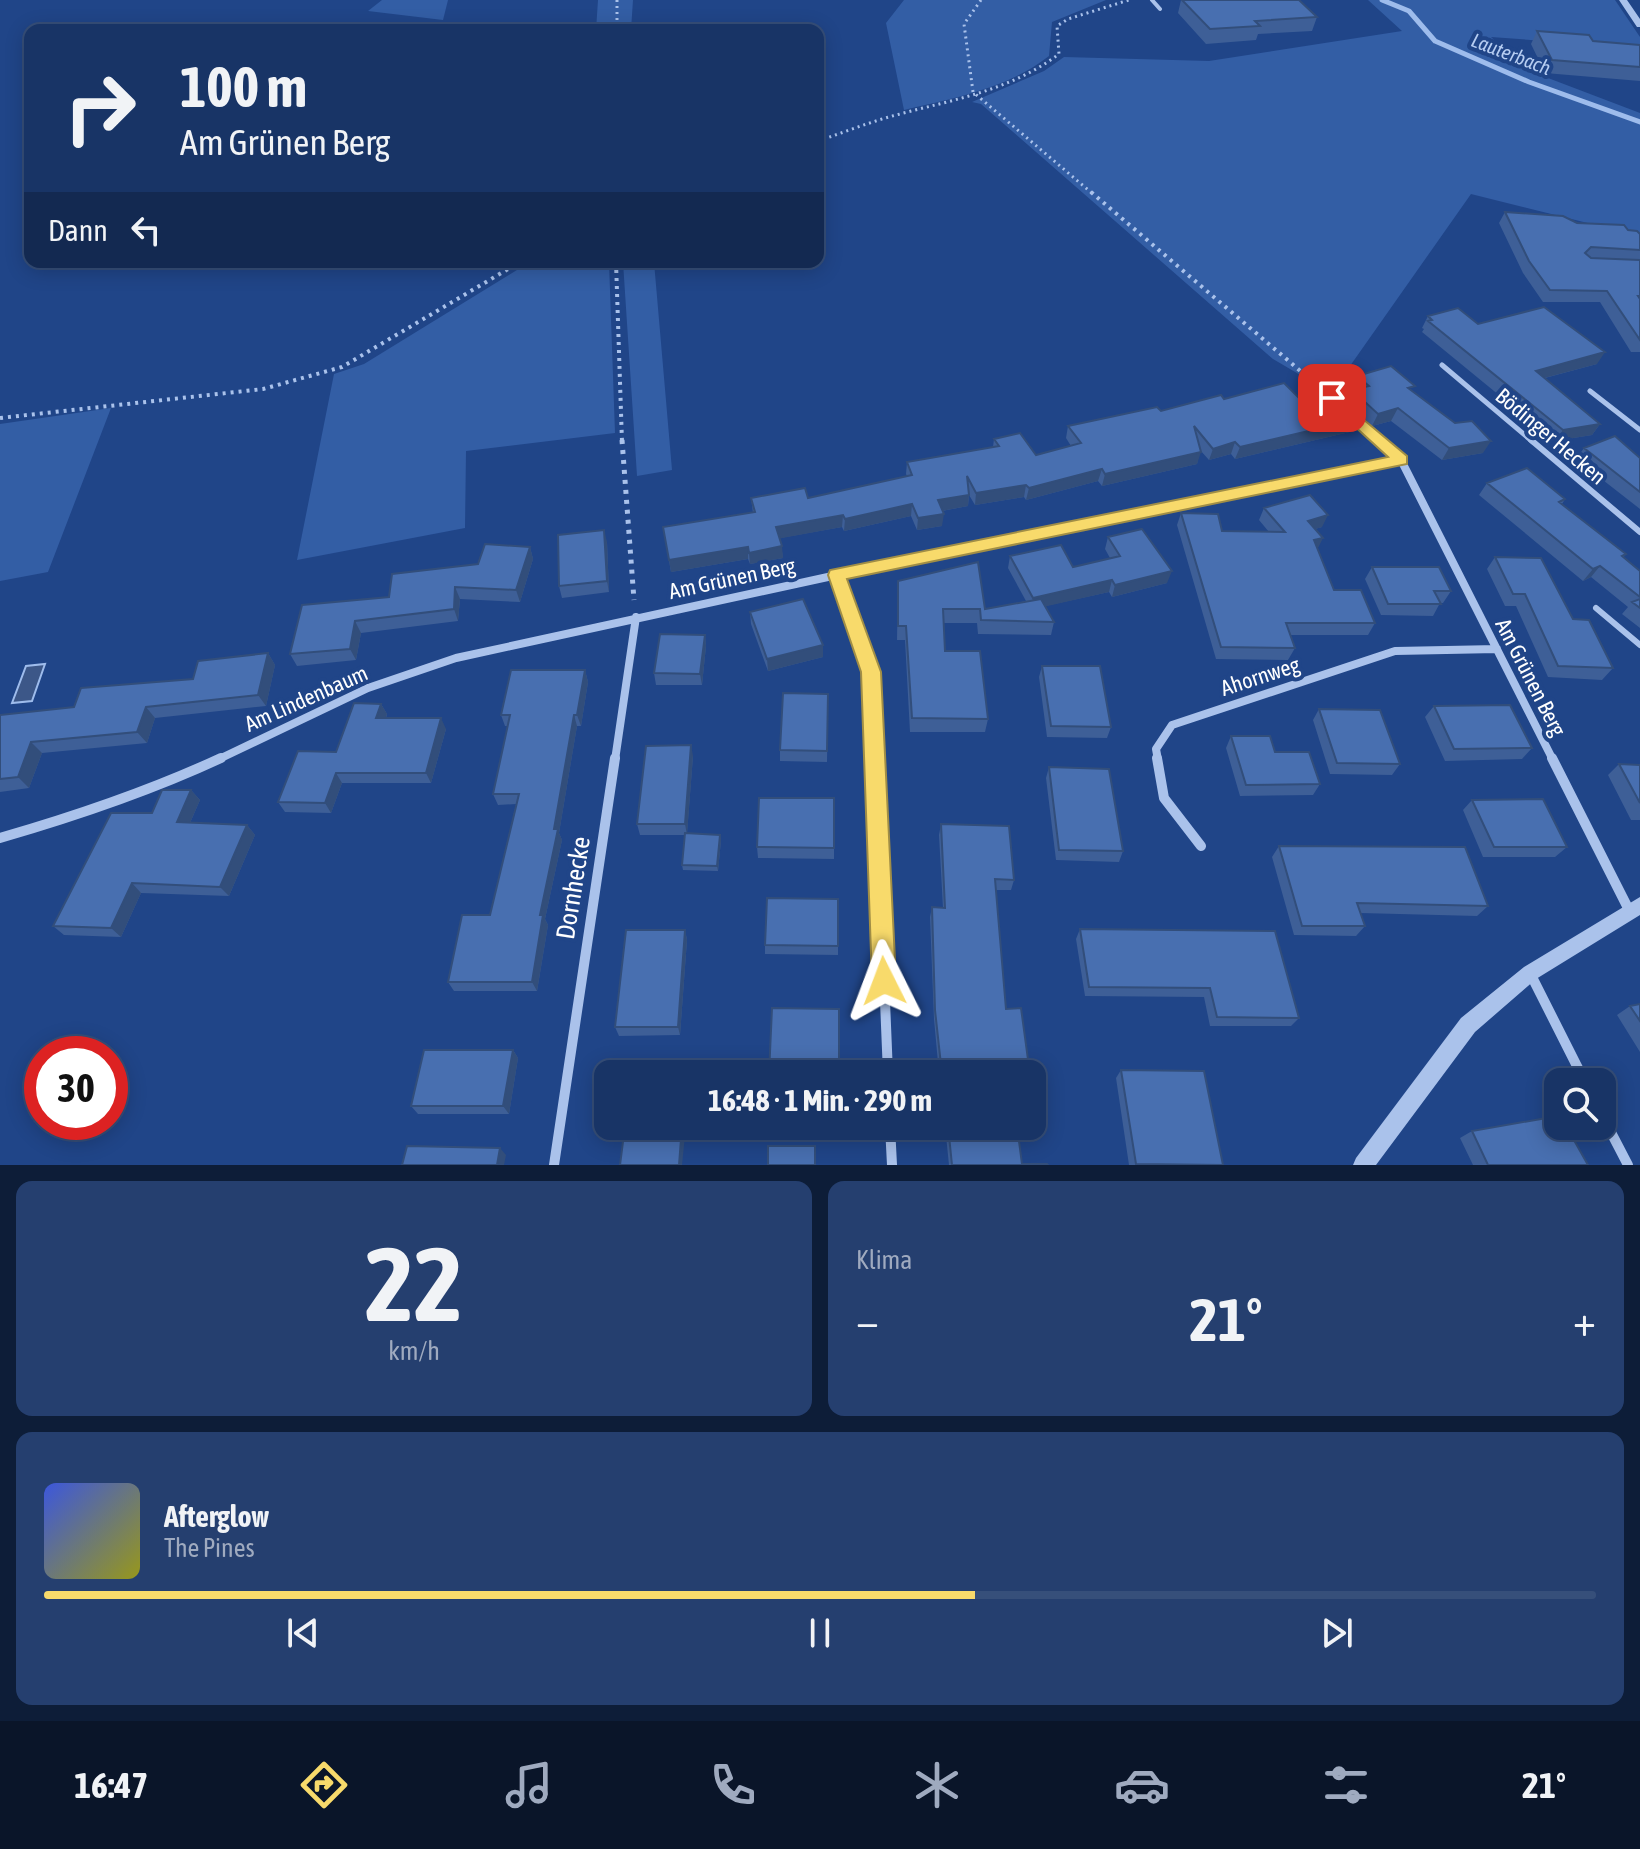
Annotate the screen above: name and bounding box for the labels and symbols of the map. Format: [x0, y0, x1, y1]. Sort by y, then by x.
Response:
water label: Lauterbach [1468, 28, 1554, 79]
pin [1298, 364, 1366, 432]
street label: Bödinger Hecken [1490, 382, 1612, 490]
street label: Am Grünen Berg [666, 552, 798, 604]
street label: Am Grünen Berg [1490, 614, 1572, 741]
street label: Ahornweg [1217, 651, 1303, 701]
street label: Am Lindenbaum [240, 659, 372, 737]
street label: Dornhecke [550, 834, 596, 942]
position arrow [842, 939, 926, 1023]
speed limit sign: 30 [24, 1036, 128, 1140]

